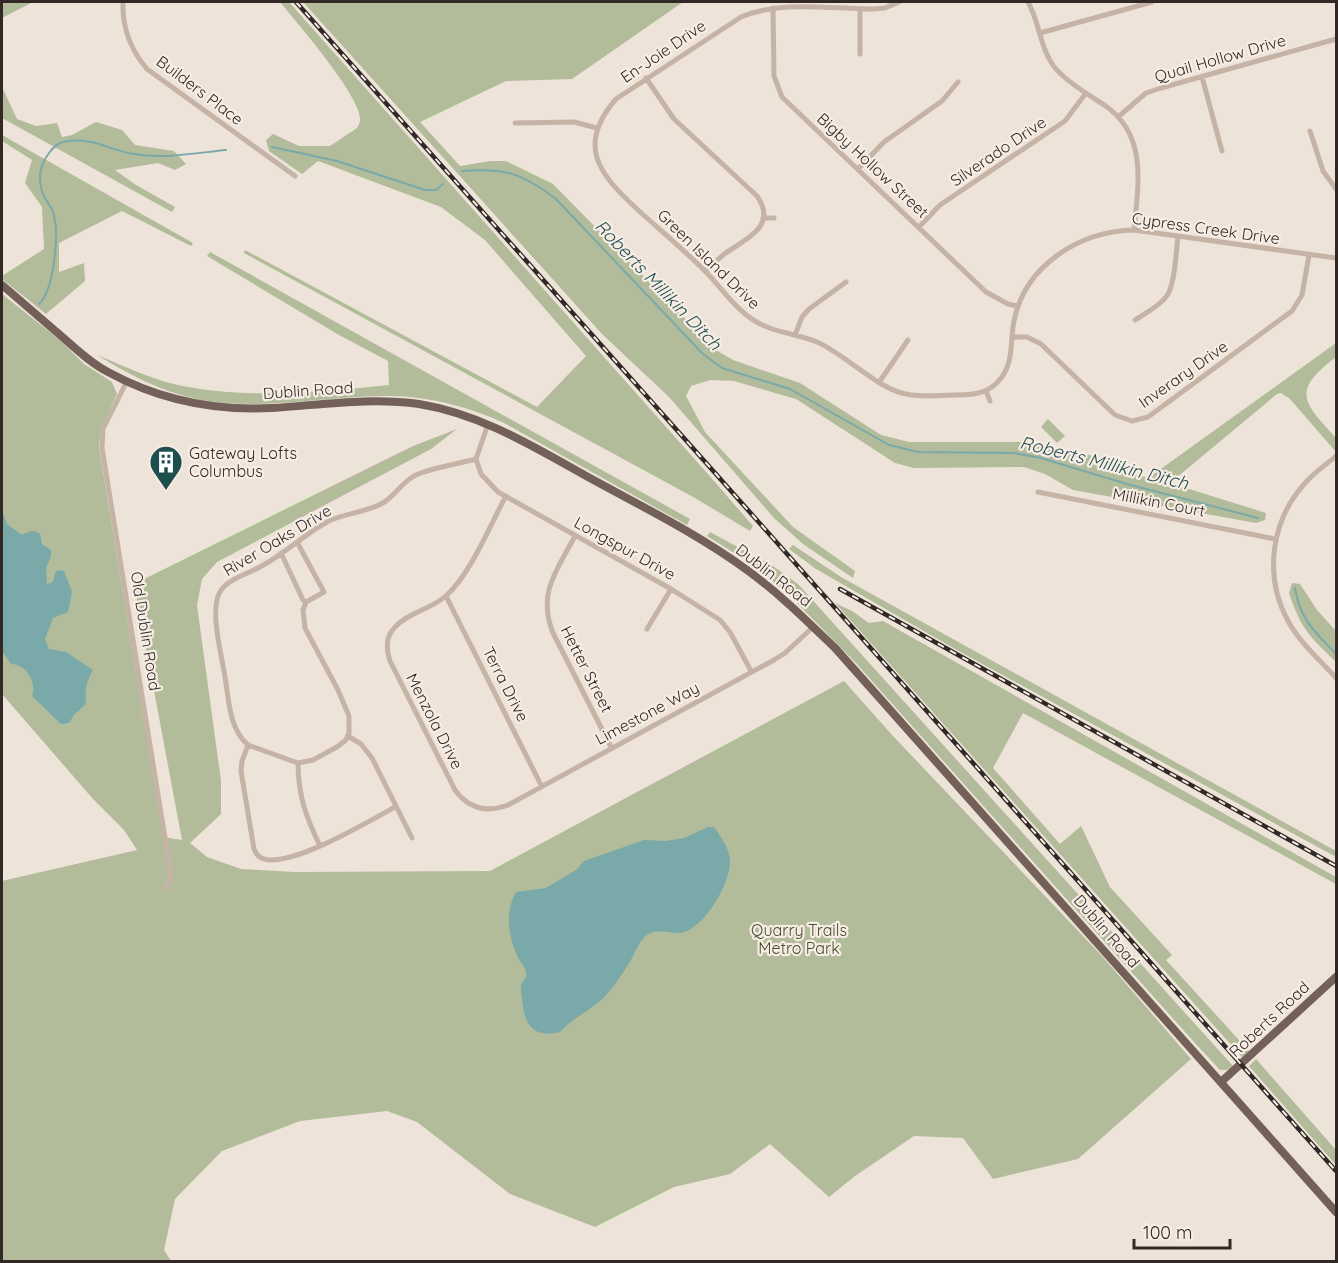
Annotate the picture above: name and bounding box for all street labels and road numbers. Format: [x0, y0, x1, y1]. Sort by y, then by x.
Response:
street label: En-Joie Drive [616, 15, 710, 87]
street label: Quail Hollow Drive [1152, 30, 1288, 86]
street label: Builders Place [153, 51, 247, 129]
street label: Bigby Hollow Street [813, 108, 933, 222]
street label: Silverado Drive [946, 112, 1050, 190]
street label: Green Island Drive [653, 205, 765, 313]
street label: Cypress Creek Drive [1131, 208, 1281, 248]
street label: Inverary Drive [1135, 336, 1231, 412]
street label: Dublin Road [262, 377, 354, 403]
street label: Millikin Court [1111, 483, 1207, 521]
street label: River Oaks Drive [219, 500, 335, 580]
street label: Longspur Drive [571, 512, 679, 584]
street label: Dublin Road [732, 539, 816, 611]
street label: Old Dublin Road [127, 570, 165, 692]
street label: Hetter Street [557, 622, 617, 716]
street label: Terra Drive [479, 643, 533, 725]
street label: Menzola Drive [402, 670, 468, 772]
street label: Limestone Way [592, 677, 702, 749]
street label: Dublin Road [1070, 890, 1144, 972]
street label: Roberts Road [1225, 977, 1313, 1061]

